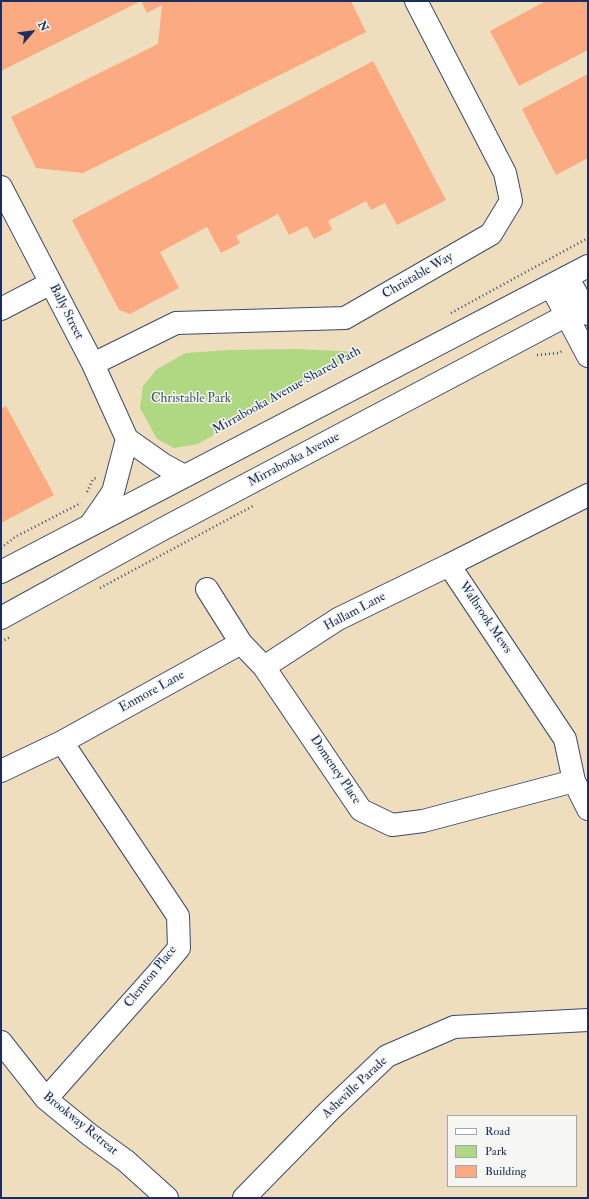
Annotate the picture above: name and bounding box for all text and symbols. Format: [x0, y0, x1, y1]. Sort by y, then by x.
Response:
north arrow [12, 12, 52, 52]
text: N [35, 19, 51, 34]
street label: Christable Way [380, 249, 456, 303]
street label: Bally Street [45, 282, 87, 342]
street label: Mirrabooka Avenue Shared Path [210, 344, 364, 438]
park label: Christable Park [151, 391, 231, 407]
street label: Mirrabooka Avenue [245, 429, 343, 491]
street label: Walbrook Mews [455, 579, 515, 657]
street label: Hallam Lane [321, 589, 389, 635]
street label: Enmore Lane [117, 668, 187, 716]
street label: Domeney Place [306, 733, 364, 807]
street label: Clemton Place [121, 943, 181, 1011]
street label: Asheville Parade [319, 1054, 391, 1122]
street label: Brookway Retreat [39, 1089, 121, 1159]
legend [447, 1115, 577, 1187]
text: Road [485, 1124, 510, 1139]
text: Park [485, 1144, 507, 1159]
text: Building [485, 1164, 526, 1179]

